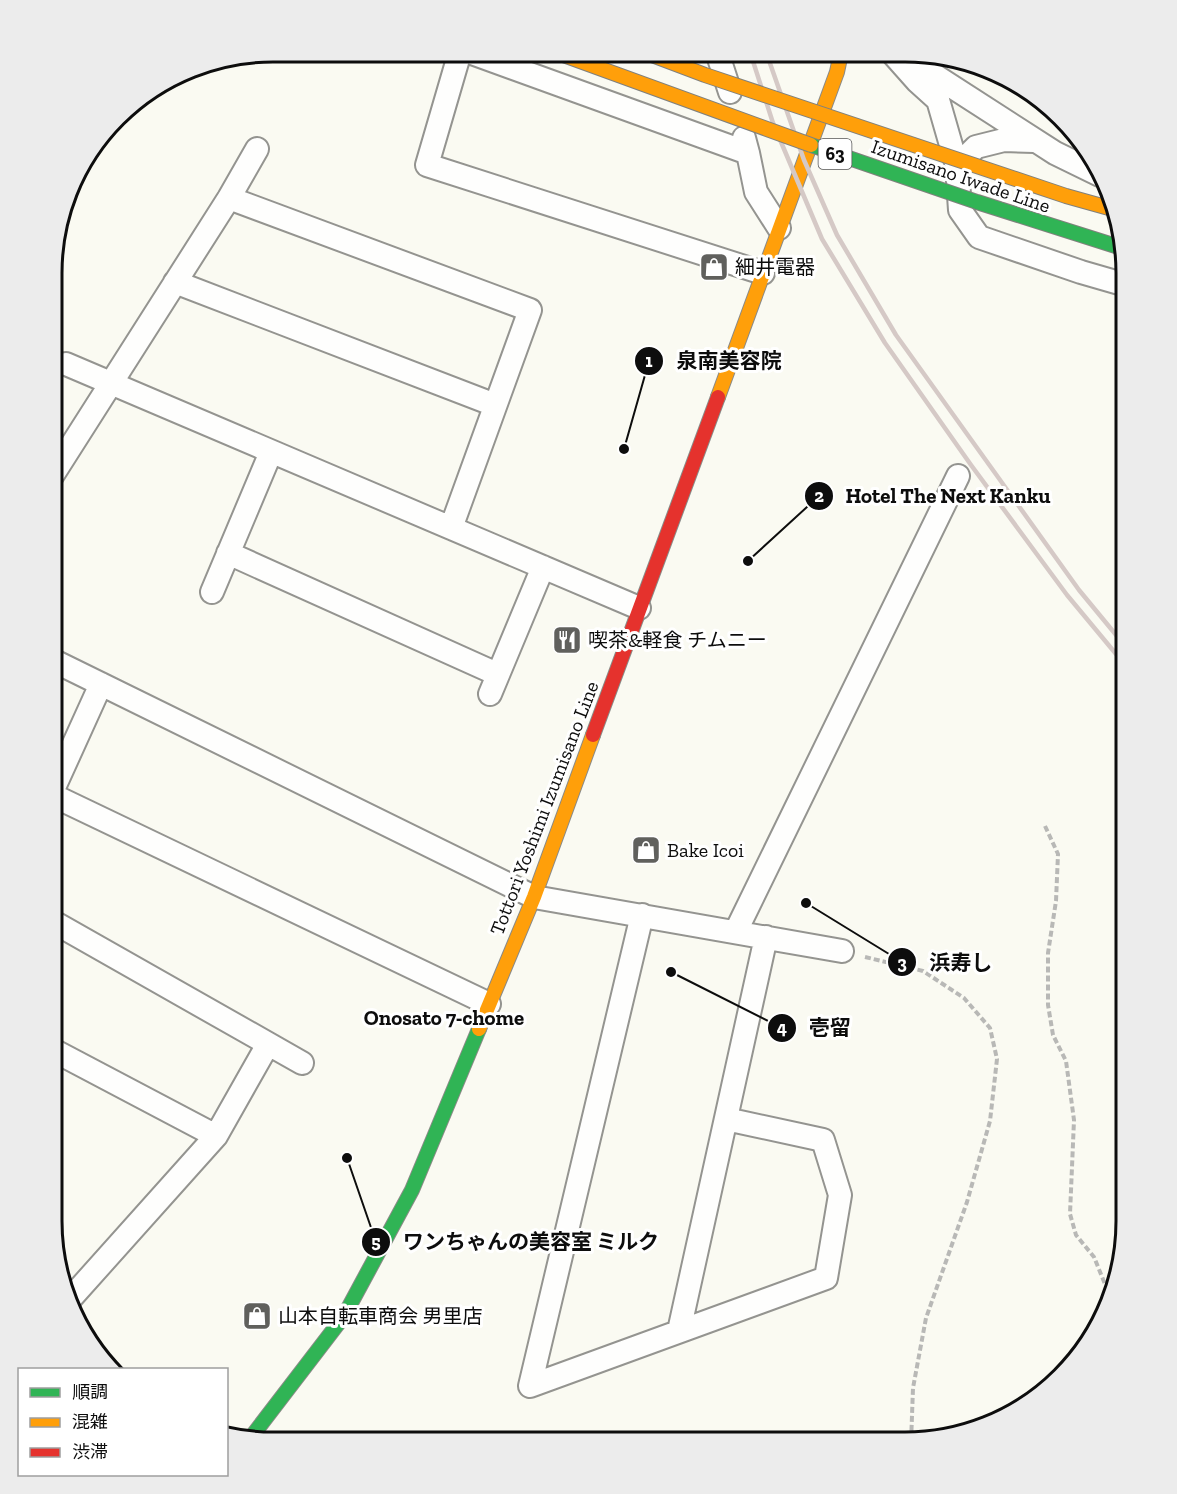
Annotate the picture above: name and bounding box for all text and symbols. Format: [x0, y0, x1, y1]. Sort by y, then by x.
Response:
street label: Izumisano Iwade Line [868, 134, 1054, 218]
road number: 63 [818, 139, 852, 169]
shop icon: 細井電器 [698, 251, 730, 283]
place label: 細井電器 [735, 255, 815, 279]
callout: 泉南美容院 [634, 341, 793, 380]
text: 泉南美容院 [677, 348, 782, 373]
text: 1 [645, 350, 653, 372]
callout: Hotel The Next Kanku [804, 477, 1063, 516]
text: Hotel The Next Kanku [845, 483, 1051, 508]
text: 2 [814, 485, 824, 507]
restaurant icon: 喫茶&軽食 チムニー [551, 624, 583, 656]
place label: 喫茶&軽食 チムニー [588, 628, 767, 652]
street label: Tottori Yoshimi Izumisano Line [484, 678, 604, 938]
shop icon: Bake Icoi [630, 834, 662, 866]
place label: Bake Icoi [667, 838, 744, 862]
callout: 浜寿し [887, 943, 1004, 982]
text: 浜寿し [930, 950, 993, 975]
text: 3 [897, 952, 907, 974]
district label: Onosato 7-chome [364, 1005, 524, 1030]
callout: 壱留 [767, 1008, 863, 1047]
text: 壱留 [809, 1015, 851, 1040]
text: 4 [777, 1017, 787, 1039]
callout: ワンちゃんの美容室 ミルク [361, 1223, 671, 1262]
text: ワンちゃんの美容室 ミルク [403, 1229, 659, 1254]
text: 5 [371, 1231, 381, 1253]
shop icon: 山本自転車商会 男里店 [241, 1300, 273, 1332]
place label: 山本自転車商会 男里店 [278, 1304, 483, 1328]
legend [18, 1368, 228, 1476]
text: 順調 [72, 1381, 108, 1403]
text: 混雑 [72, 1411, 108, 1433]
text: 渋滞 [72, 1441, 108, 1463]

